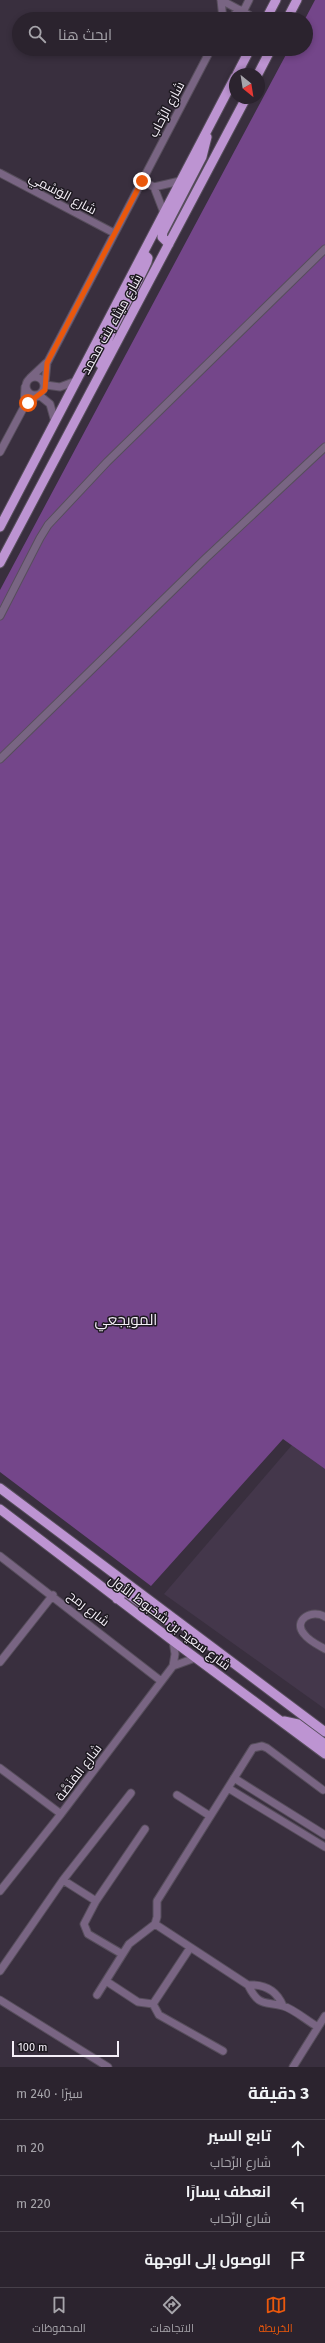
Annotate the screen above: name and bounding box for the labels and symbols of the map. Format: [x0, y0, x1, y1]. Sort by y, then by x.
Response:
north arrow [229, 68, 265, 104]
street label: شارع الرِّحاب [146, 79, 188, 140]
street label: شارع الوَسْمِي [25, 169, 99, 220]
route end [133, 172, 151, 190]
street label: شارع ميثاء بنت محمد [78, 272, 146, 377]
route start [19, 394, 37, 412]
district label: المويجعي [95, 1311, 157, 1332]
street label: شارع سعيد بن شخبوط الأول [105, 1572, 234, 1674]
street label: شارع رمح [64, 1588, 112, 1630]
street label: شارع المَنَصَّة [52, 1741, 105, 1804]
scale bar [12, 2039, 119, 2058]

